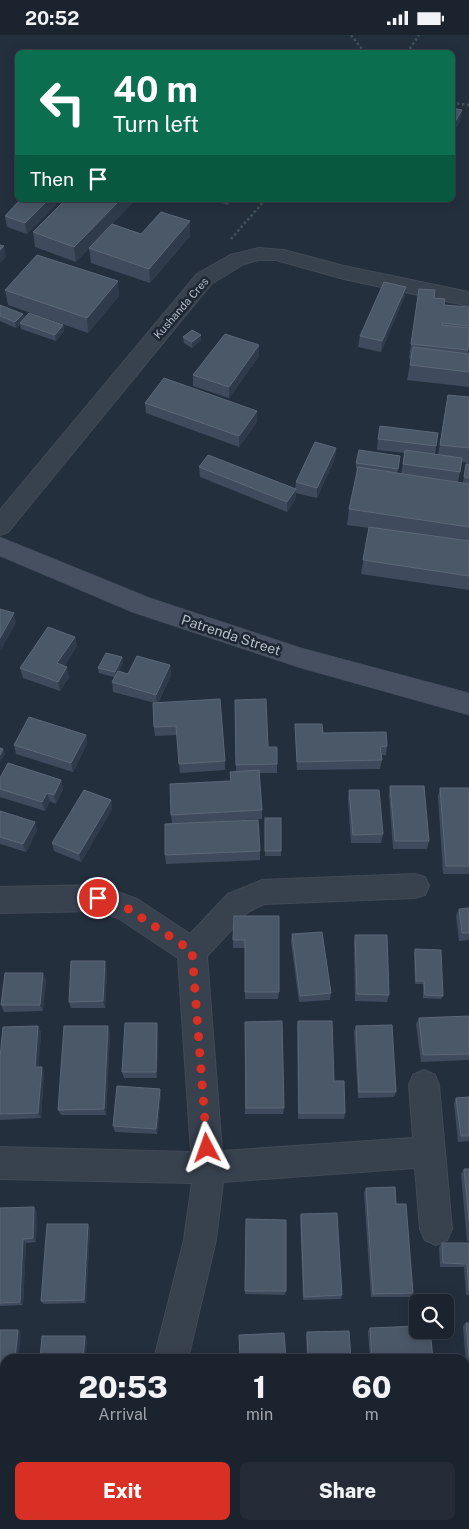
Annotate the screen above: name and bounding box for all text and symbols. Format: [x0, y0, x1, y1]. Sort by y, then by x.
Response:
text: 20:52 [25, 7, 79, 29]
text: 40 m [113, 69, 198, 110]
icon: left [30, 70, 95, 135]
text: Turn left [113, 111, 199, 137]
icon: arrive [84, 165, 112, 193]
text: Then [30, 168, 74, 190]
street label: Kushanda Cres [151, 275, 211, 341]
street label: Patrenda Street [179, 611, 283, 659]
pin [77, 877, 119, 919]
icon: arrive [84, 884, 112, 912]
position arrow [180, 1121, 232, 1173]
map controls [409, 1294, 454, 1339]
button: search [409, 1294, 454, 1339]
text: 20:53 [78, 1369, 168, 1405]
text: 1 [253, 1369, 266, 1405]
text: 60 [352, 1369, 392, 1405]
text: Arrival [98, 1405, 148, 1424]
text: min [246, 1405, 273, 1424]
text: m [365, 1405, 378, 1424]
button: Exit [15, 1462, 230, 1520]
button: Share [240, 1462, 455, 1520]

